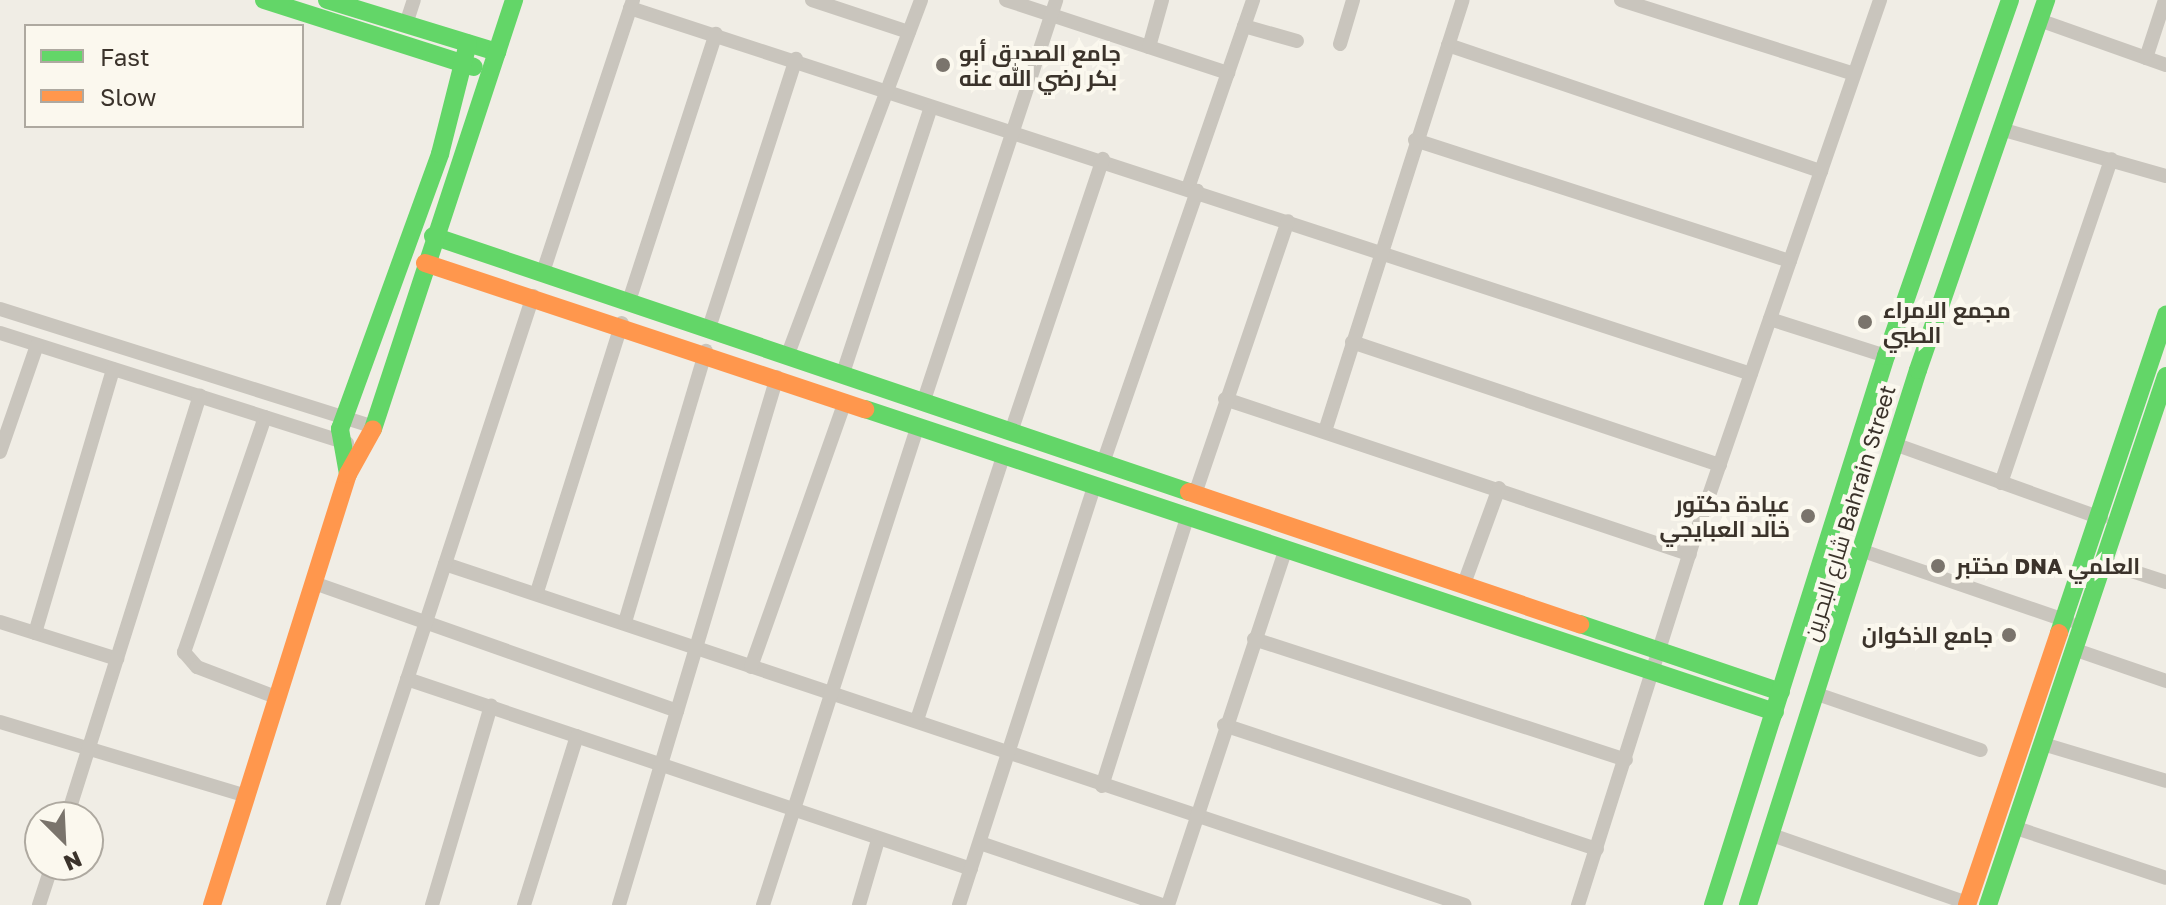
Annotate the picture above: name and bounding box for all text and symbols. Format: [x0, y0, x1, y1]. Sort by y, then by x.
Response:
legend [24, 24, 304, 128]
place label: جامع الصديق أبو بكر رضي الله عنه [959, 39, 1121, 90]
text: Fast [100, 42, 150, 71]
marker: جامع الصديق أبو بكر رضي الله عنه [934, 56, 952, 74]
text: Slow [100, 82, 156, 111]
place label: مجمع الامراء الطبي [1883, 296, 2011, 348]
marker: مجمع الامراء الطبي [1854, 311, 1876, 333]
street label: شارع البحرين Bahrain Street [1797, 382, 1901, 644]
place label: عيادة دكتور خالد العبايجي [1659, 490, 1790, 542]
marker: عيادة دكتور خالد العبايجي [1797, 505, 1819, 527]
place label: مختبر DNA العلمي [1956, 553, 2140, 579]
marker: مختبر DNA العلمي [1927, 555, 1949, 577]
place label: جامع الذكوان [1862, 622, 1993, 648]
marker: جامع الذكوان [2000, 626, 2018, 644]
north arrow [24, 801, 104, 881]
text: N [60, 846, 86, 877]

